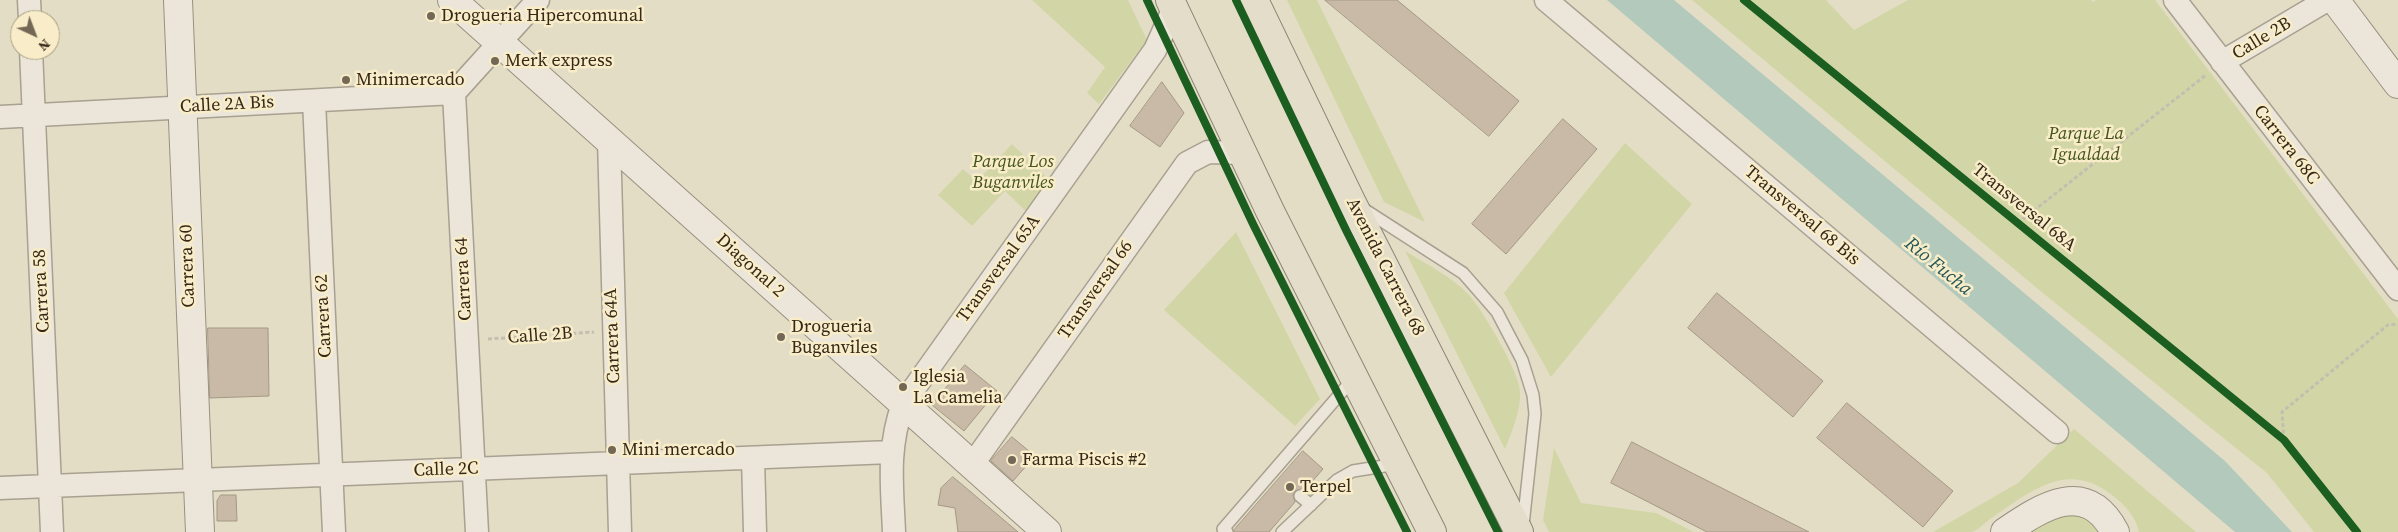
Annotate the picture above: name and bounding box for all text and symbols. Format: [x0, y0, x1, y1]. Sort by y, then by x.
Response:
place label: Drogueria Hipercomunal [441, 5, 643, 27]
north arrow [10, 10, 60, 60]
marker: Drogueria Hipercomunal [425, 10, 437, 22]
street label: Calle 2B [2229, 13, 2295, 65]
text: N [34, 34, 55, 56]
place label: Merk express [505, 50, 613, 72]
marker: Merk express [489, 55, 501, 67]
place label: Minimercado [356, 69, 465, 91]
marker: Minimercado [340, 74, 352, 86]
street label: Calle 2A Bis [179, 92, 275, 118]
street label: Carrera 68C [2248, 101, 2324, 189]
park label: Parque La Igualdad [2048, 123, 2124, 166]
park label: Parque Los Buganviles [972, 151, 1054, 193]
street label: Transversal 68A [1968, 160, 2080, 256]
street label: Transversal 68 Bis [1740, 161, 1864, 271]
street label: Avenida Carrera 68 [1341, 194, 1429, 340]
street label: Transversal 65A [953, 211, 1045, 327]
street label: Carrera 60 [176, 224, 200, 308]
street label: Diagonal 2 [711, 230, 789, 302]
water label: Río Fucha [1900, 233, 1976, 301]
street label: Carrera 64 [451, 237, 477, 321]
street label: Transversal 66 [1054, 237, 1138, 343]
street label: Carrera 58 [29, 249, 55, 333]
street label: Carrera 62 [311, 274, 337, 358]
street label: Carrera 64A [601, 288, 625, 384]
place label: Drogueria Buganviles [791, 316, 878, 358]
street label: Calle 2B [507, 323, 573, 349]
marker: Drogueria Buganviles [775, 331, 787, 343]
place label: Iglesia La Camelia [913, 366, 1003, 408]
marker: Iglesia La Camelia [897, 381, 909, 393]
place label: Mini mercado [622, 439, 735, 461]
marker: Mini mercado [606, 444, 618, 456]
place label: Farma Piscis #2 [1022, 449, 1147, 471]
marker: Farma Piscis #2 [1006, 454, 1018, 466]
street label: Calle 2C [413, 458, 479, 482]
place label: Terpel [1300, 476, 1351, 498]
marker: Terpel [1284, 481, 1296, 493]

